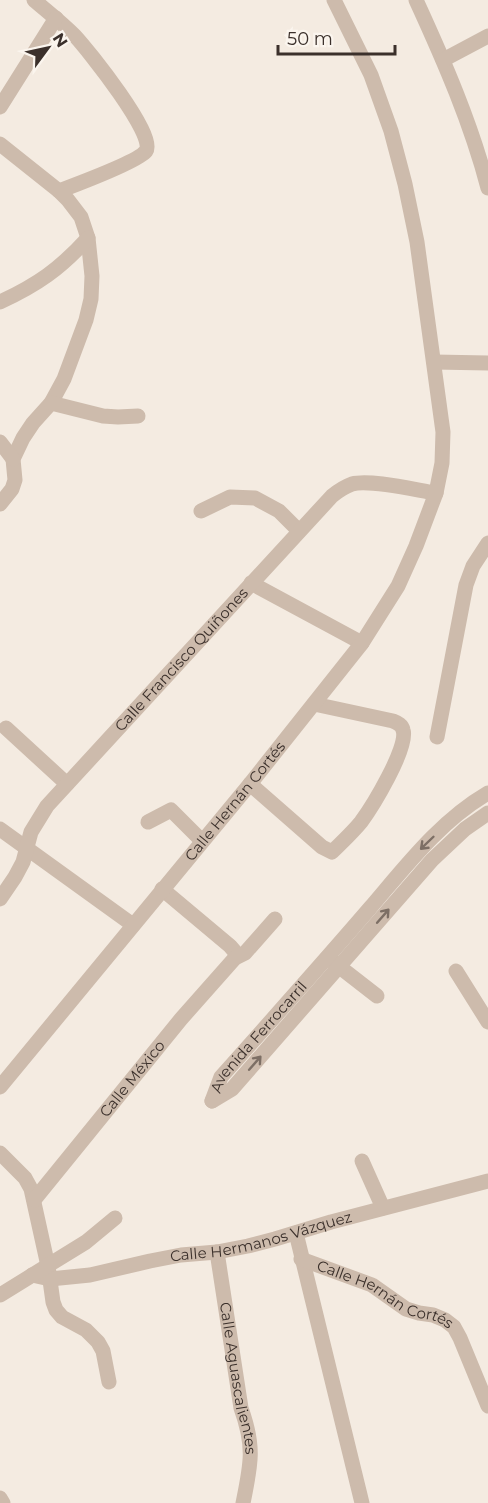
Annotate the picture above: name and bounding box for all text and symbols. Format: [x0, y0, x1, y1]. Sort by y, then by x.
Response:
north arrow [18, 18, 78, 78]
scale bar [278, 18, 395, 56]
text: 50 m [287, 28, 333, 50]
text: N [49, 30, 72, 51]
street label: Calle Francisco Quiñones [110, 584, 252, 735]
street label: Calle Hernán Cortés [180, 737, 289, 865]
one-way arrow [419, 836, 434, 850]
one-way arrow [376, 909, 390, 924]
street label: Avenida Ferrocarril [206, 977, 311, 1095]
street label: Calle México [95, 1036, 169, 1121]
one-way arrow [248, 1056, 262, 1071]
street label: Calle Hermanos Vázquez [168, 1207, 354, 1266]
street label: Calle Hernán Cortés [314, 1256, 458, 1332]
street label: Calle Aguascalientes [216, 1301, 260, 1455]

